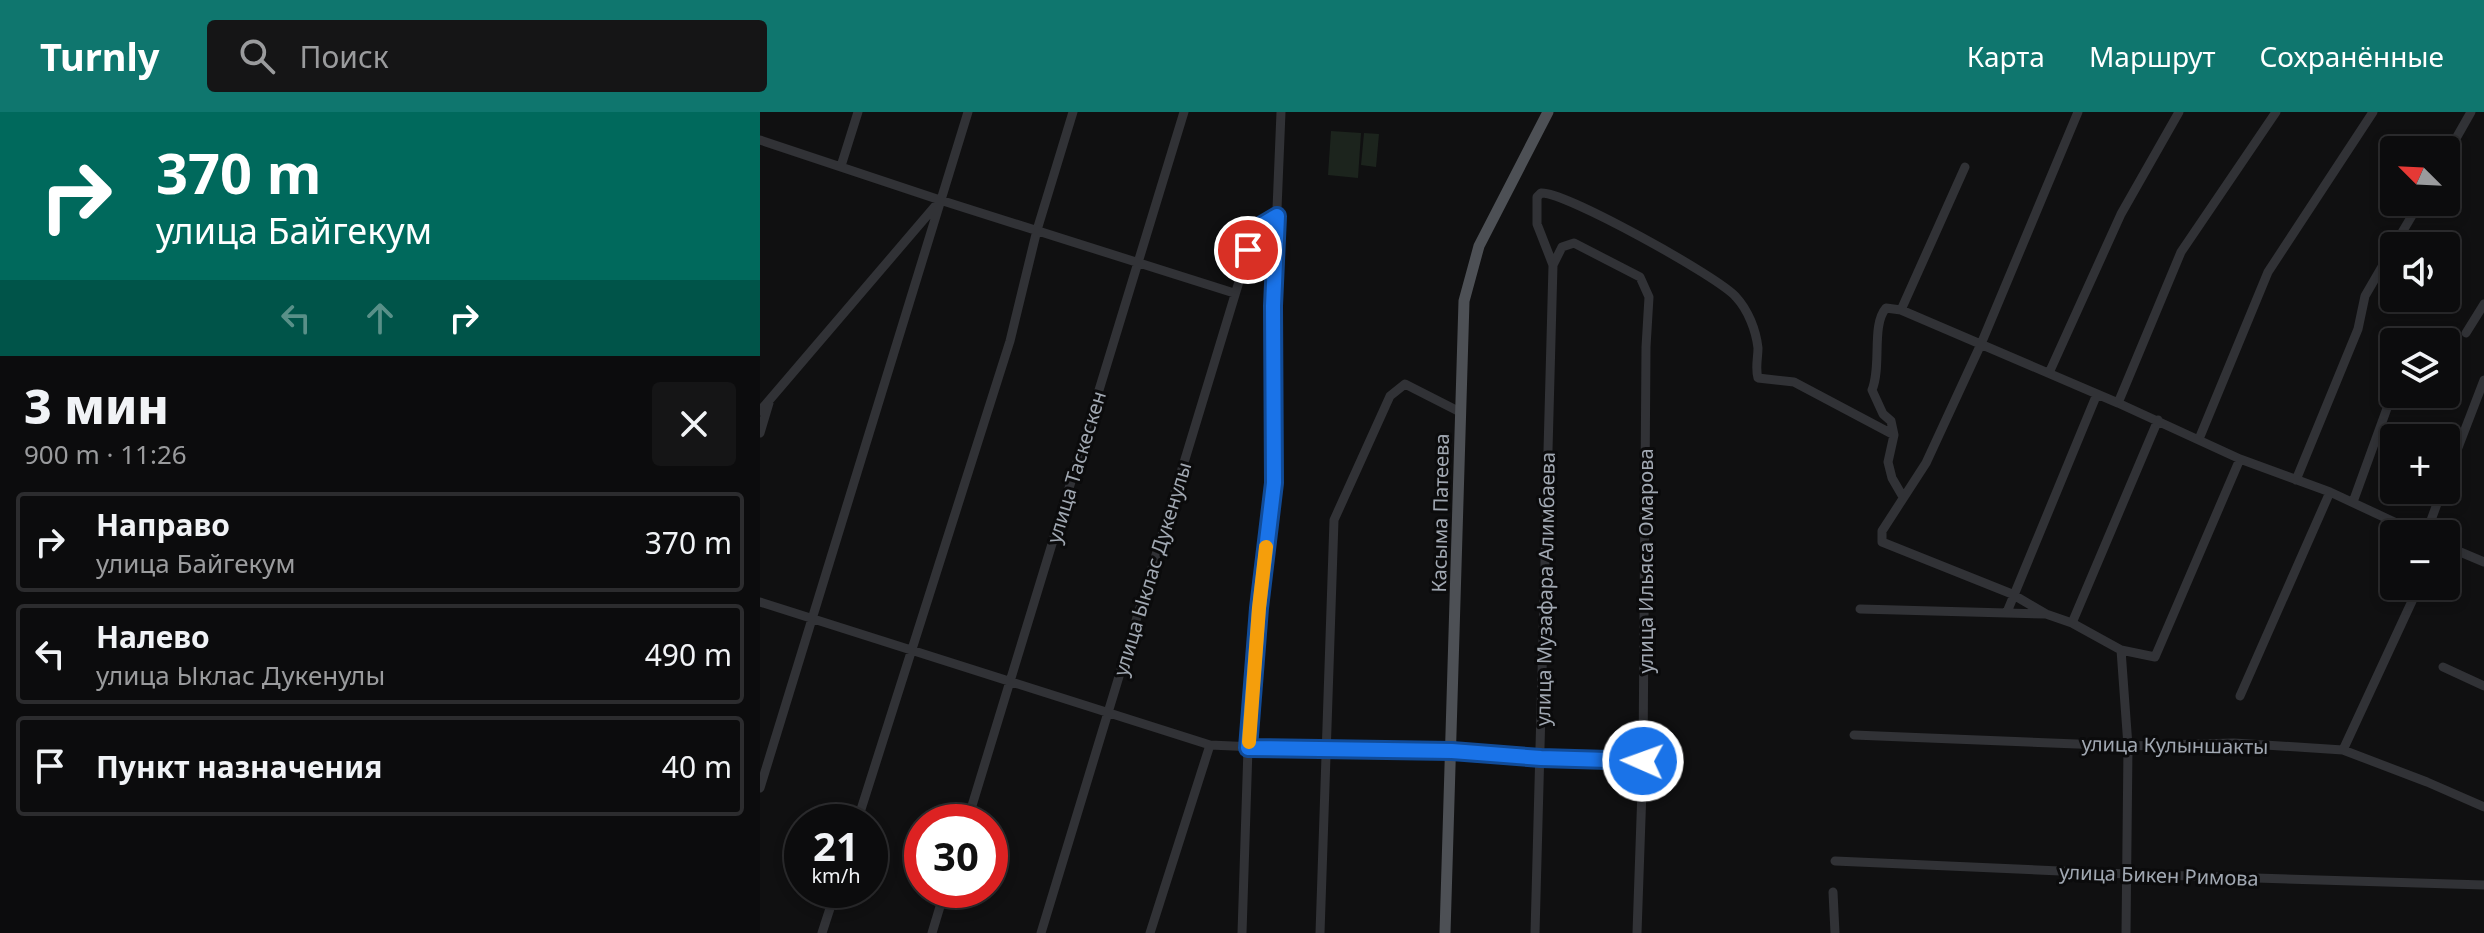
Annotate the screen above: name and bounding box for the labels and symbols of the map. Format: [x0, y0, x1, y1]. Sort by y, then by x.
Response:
north arrow [2380, 136, 2460, 216]
pin [1214, 216, 1282, 284]
street label: улица Таскескен [1040, 388, 1112, 546]
street label: Касыма Патеева [1425, 433, 1455, 593]
street label: улица Ильяса Омарова [1632, 448, 1659, 674]
street label: улица Музафара Алимбаева [1529, 452, 1561, 726]
street label: улица Ыклас Дукенулы [1107, 459, 1197, 679]
position arrow [1601, 719, 1685, 803]
street label: улица Кулыншакты [2081, 730, 2269, 760]
speed limit sign: 30 [904, 804, 1008, 908]
street label: улица Бикен Римова [2059, 858, 2259, 892]

